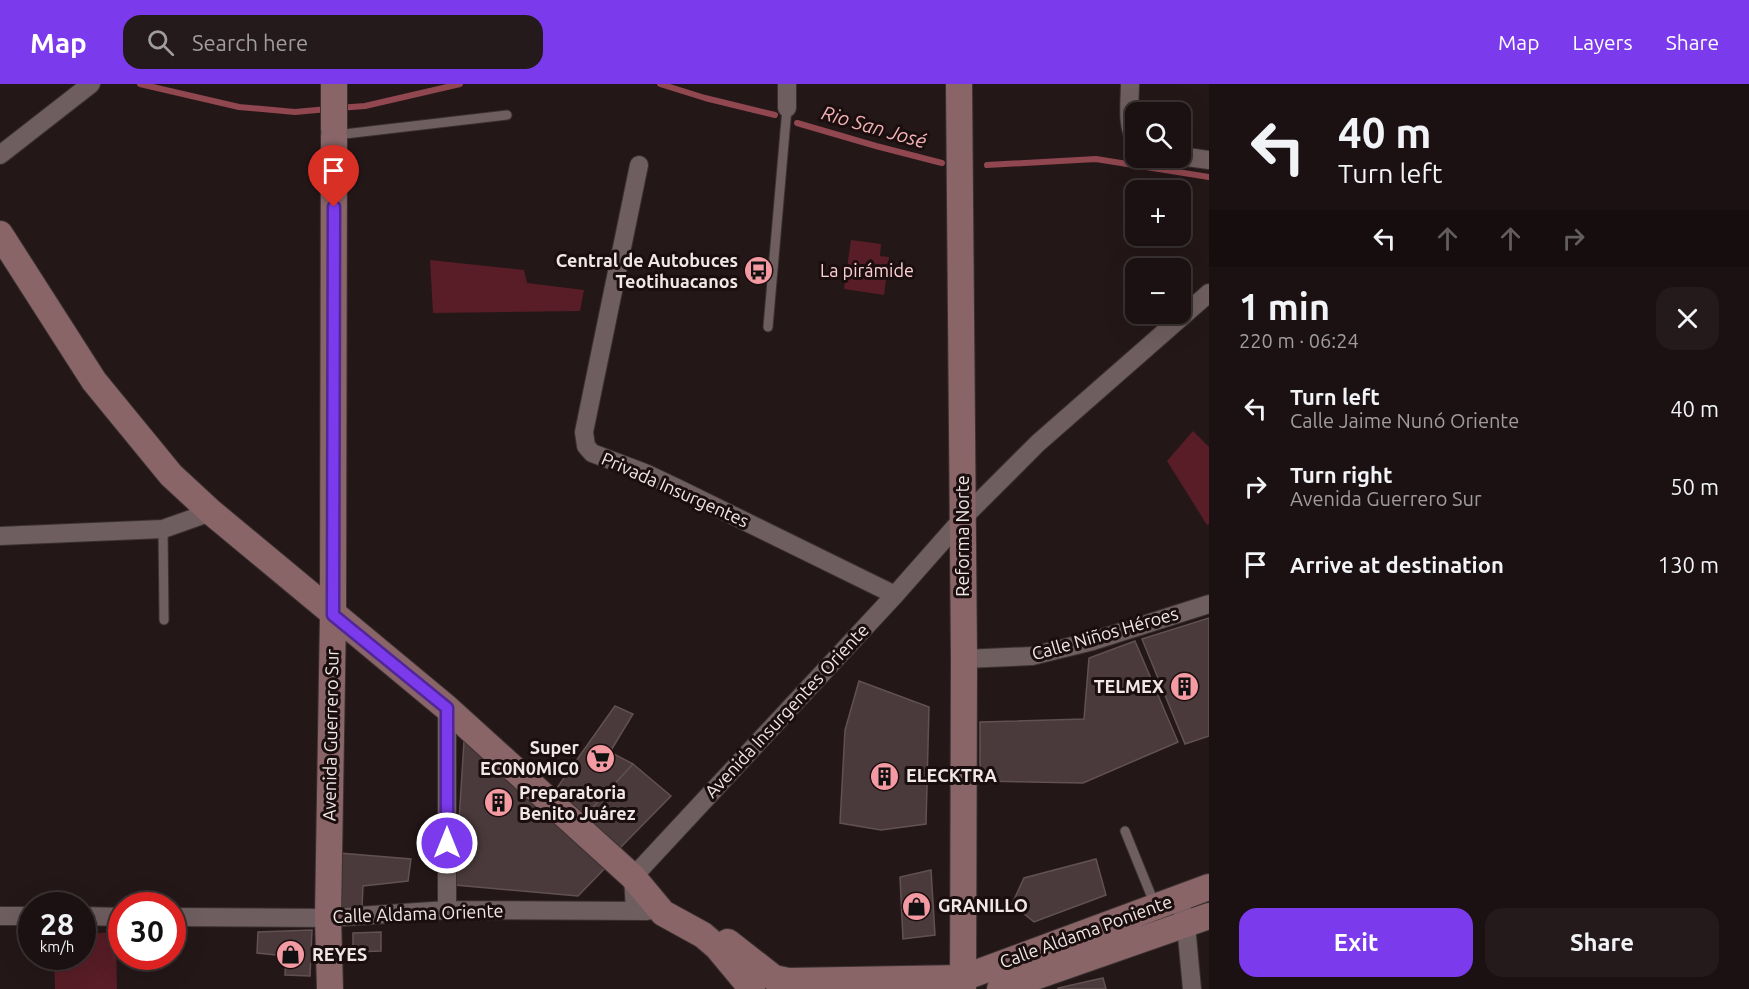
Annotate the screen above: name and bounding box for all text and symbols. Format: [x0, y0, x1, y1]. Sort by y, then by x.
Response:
search box [123, 15, 543, 69]
icon: search [144, 26, 177, 59]
text: Map [30, 27, 87, 58]
text: Search here [192, 30, 308, 55]
text: Map [1498, 30, 1539, 54]
text: Layers [1572, 30, 1633, 54]
text: Share [1666, 30, 1719, 54]
water label: Rio San José [819, 101, 929, 152]
map controls [1125, 102, 1191, 324]
button: search [1125, 102, 1191, 168]
icon: left [1239, 108, 1317, 186]
text: 40 m [1338, 109, 1432, 156]
pin [308, 145, 359, 207]
icon: arrive [317, 154, 350, 187]
text: Turn left [1338, 158, 1442, 188]
button: + [1125, 180, 1191, 246]
icon: left [1368, 222, 1401, 255]
icon: ahead [1431, 222, 1464, 255]
icon: ahead [1494, 222, 1527, 255]
icon: right [1557, 222, 1590, 255]
place label: Central de Autobuces Teotihuacanos [556, 250, 738, 291]
bus stop icon: Central de Autobuces Teotihuacanos [743, 255, 775, 287]
button: − [1125, 258, 1191, 324]
park label: La pirámide [820, 260, 914, 280]
text: 1 min [1239, 286, 1330, 327]
button: close [1656, 287, 1719, 350]
text: 220 m · 06:24 [1239, 329, 1359, 352]
text: Turn left [1290, 384, 1380, 409]
icon: left [1239, 392, 1272, 425]
text: 40 m [1670, 396, 1719, 421]
text: Calle Jaime Nunó Oriente [1290, 409, 1519, 432]
street label: Privada Insurgentes [599, 448, 752, 531]
text: Turn right [1290, 462, 1392, 487]
icon: right [1239, 470, 1272, 503]
text: 50 m [1670, 474, 1719, 499]
street label: Reforma Norte [952, 475, 972, 597]
text: Avenida Guerrero Sur [1290, 487, 1482, 510]
icon: arrive [1239, 548, 1272, 581]
text: Arrive at destination [1290, 552, 1504, 577]
text: 130 m [1658, 552, 1719, 577]
street label: Calle Niños Héroes [1029, 603, 1180, 664]
street label: Avenida Insurgentes Oriente [700, 619, 872, 801]
street label: Avenida Guerrero Sur [318, 648, 342, 821]
building icon: TELMEX [1169, 671, 1201, 703]
place label: TELMEX [1094, 676, 1164, 696]
place label: Super EC0N0MIC0 [480, 737, 580, 778]
supermarket icon: Super EC0N0MIC0 [584, 742, 616, 774]
building icon: ELECKTRA [869, 760, 901, 792]
place label: ELECKTRA [906, 765, 997, 785]
place label: Preparatoria Benito Juárez [519, 782, 636, 823]
building icon: Preparatoria Benito Juárez [482, 787, 514, 819]
position arrow [415, 811, 479, 875]
shop icon: GRANILLO [901, 890, 933, 922]
street label: Calle Aldama Poniente [997, 891, 1175, 972]
speed limit sign: 30 [108, 892, 186, 970]
place label: GRANILLO [938, 895, 1028, 915]
street label: Calle Aldama Oriente [332, 900, 504, 926]
text: 28 [40, 907, 74, 941]
button: Exit [1239, 908, 1473, 977]
button: Share [1485, 908, 1719, 977]
text: km/h [40, 938, 74, 955]
shop icon: REYES [275, 939, 307, 971]
place label: REYES [312, 944, 367, 964]

